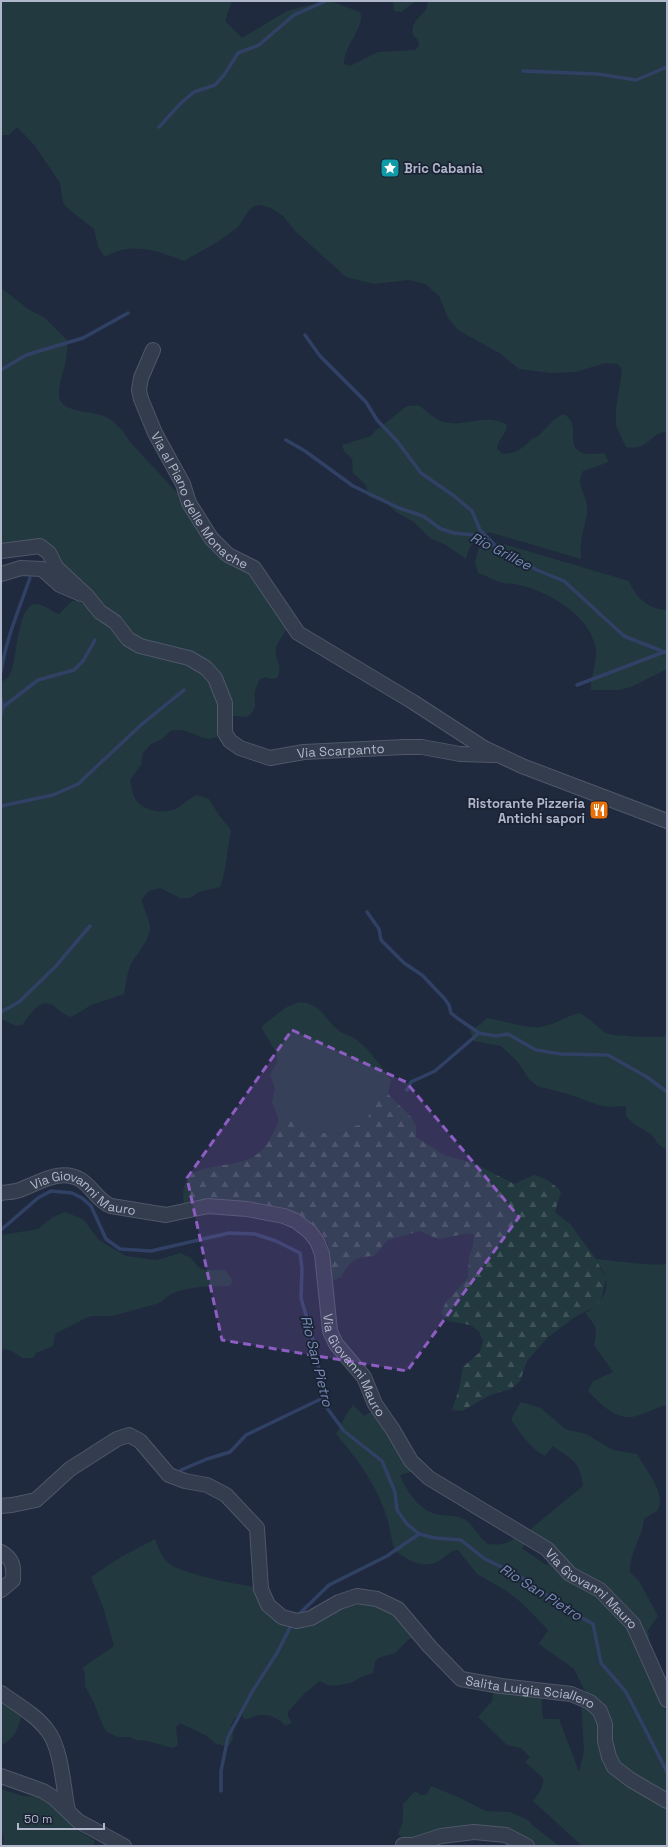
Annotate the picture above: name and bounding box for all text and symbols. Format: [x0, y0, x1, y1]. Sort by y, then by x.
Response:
place icon: Bric Cabania [379, 157, 401, 179]
place label: Bric Cabania [404, 160, 483, 177]
street label: Via al Piano delle Monache [147, 429, 251, 573]
water label: Rio Grillee [468, 528, 535, 574]
street label: Via Scarpanto [296, 740, 385, 762]
place label: Ristorante Pizzeria Antichi sapori [468, 795, 585, 827]
restaurant icon: Ristorante Pizzeria Antichi sapori [588, 799, 610, 821]
street label: Via Giovanni Mauro [28, 1167, 137, 1219]
street label: Via Giovanni Mauro [319, 1313, 389, 1420]
water label: Rio San Pietro [297, 1314, 337, 1409]
street label: Via Giovanni Mauro [542, 1545, 642, 1631]
water label: Rio San Pietro [497, 1560, 586, 1625]
street label: Salita Luigia Sciallero [464, 1672, 599, 1712]
scale bar [18, 1805, 104, 1831]
text: 50 m [24, 1811, 52, 1827]

